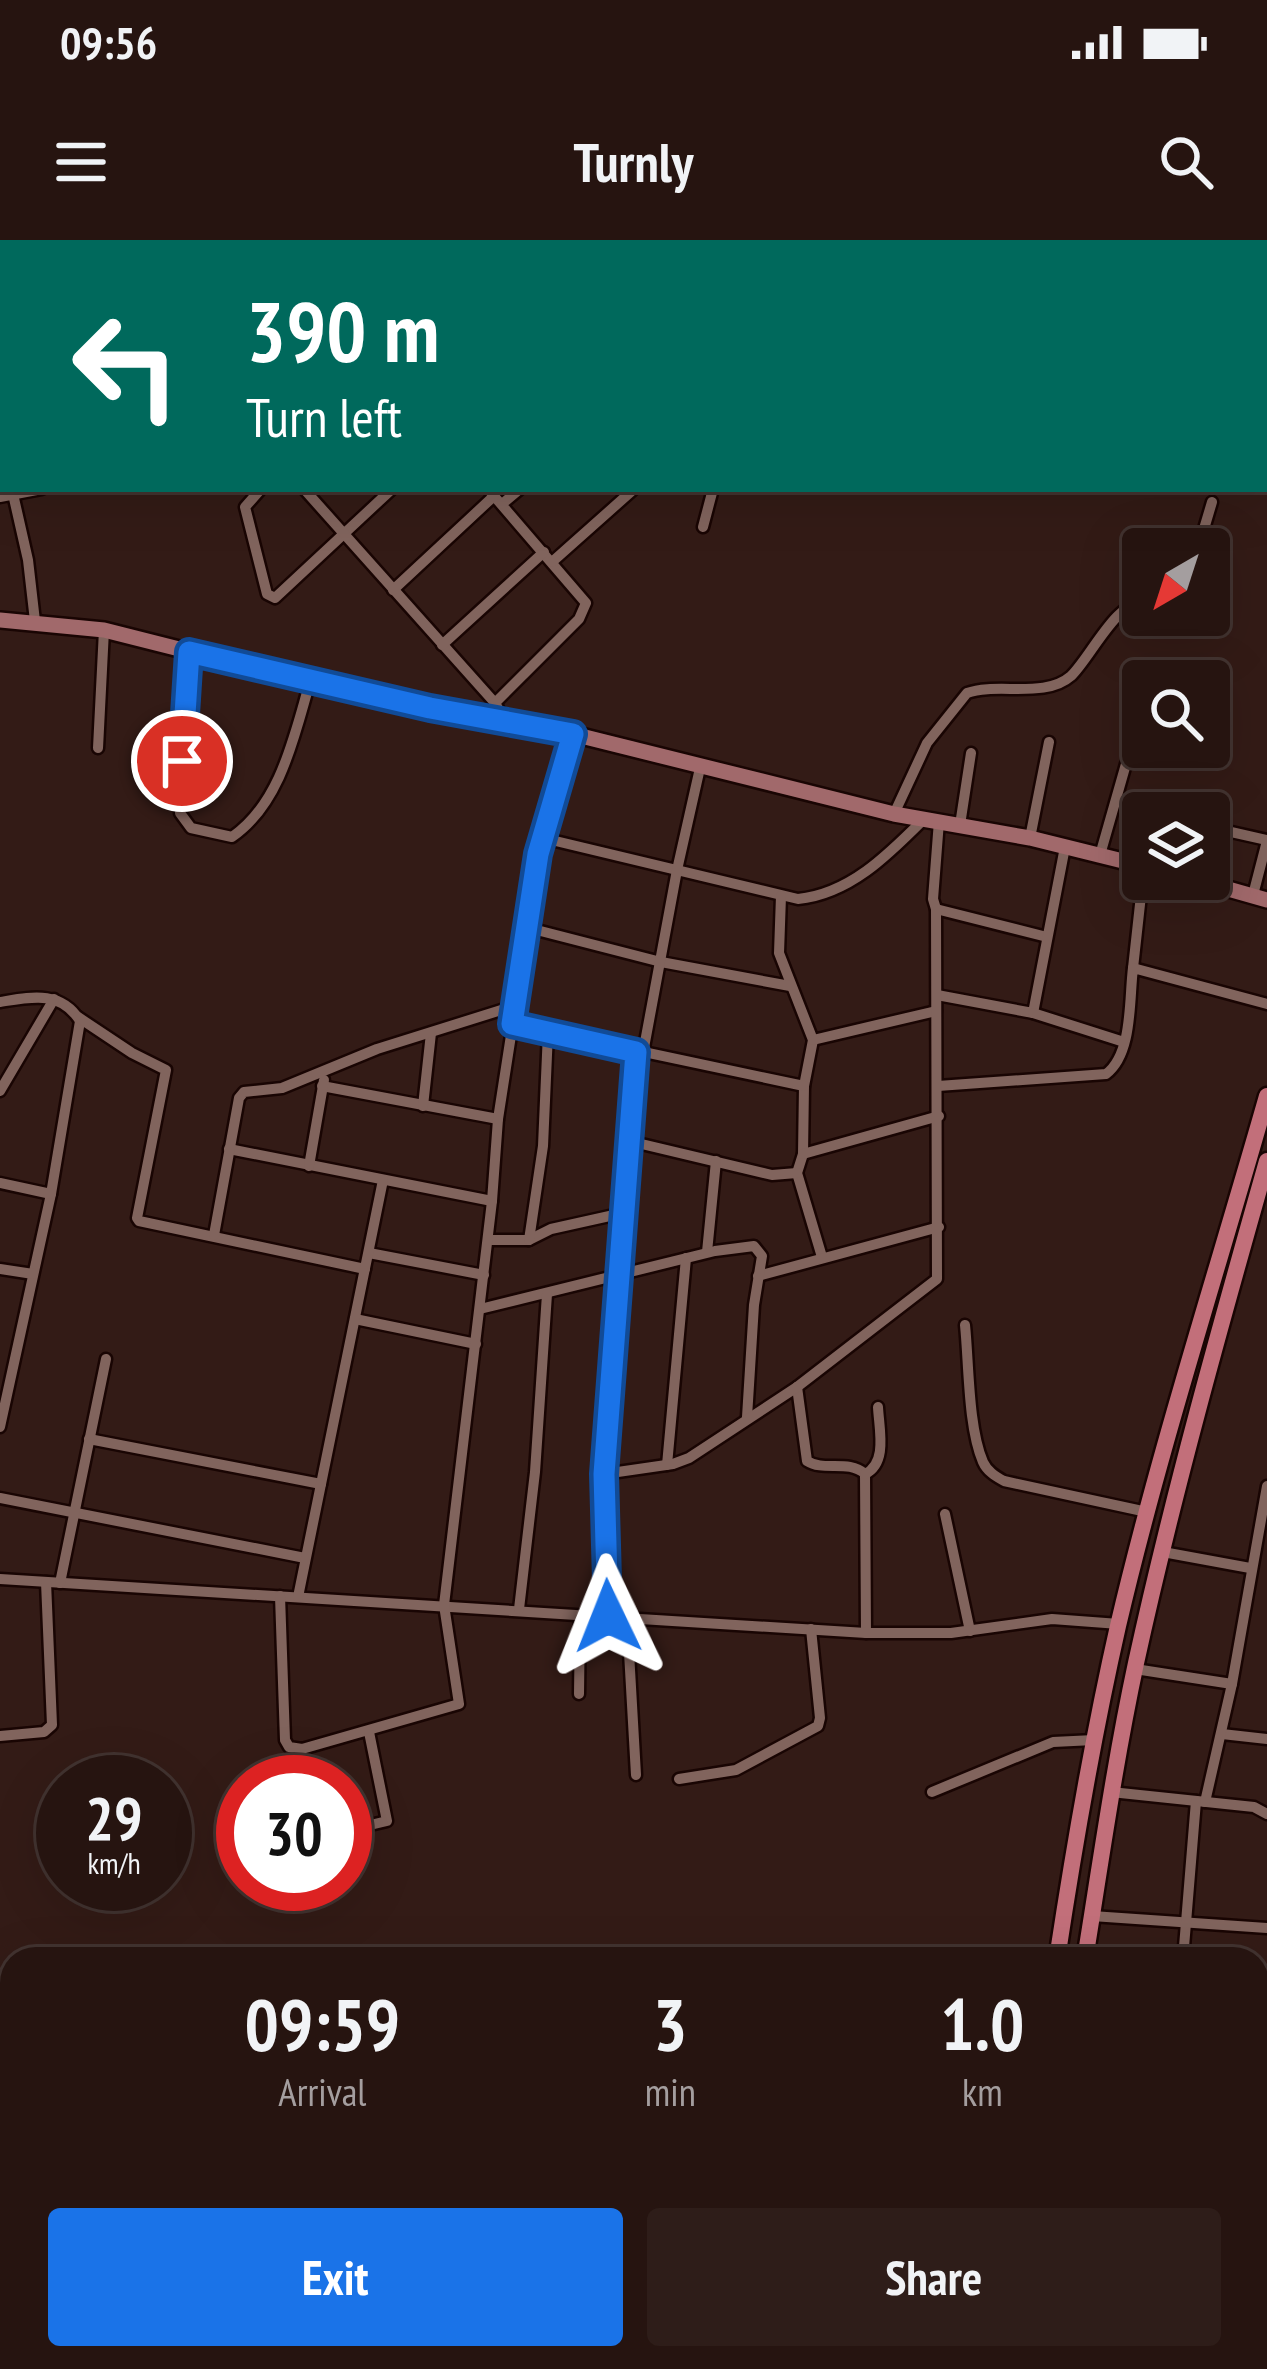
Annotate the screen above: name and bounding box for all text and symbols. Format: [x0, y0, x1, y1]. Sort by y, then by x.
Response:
text: 09:56 [60, 13, 157, 71]
text: Turnly [574, 127, 693, 197]
icon: menu [48, 129, 114, 195]
icon: search [1153, 129, 1219, 195]
text: 390 m [246, 276, 439, 385]
icon: left [48, 288, 204, 444]
text: Turn left [246, 382, 402, 452]
north arrow [1122, 528, 1230, 636]
map controls [1122, 528, 1230, 900]
button: search [1122, 660, 1230, 768]
pin [131, 710, 233, 812]
icon: arrive [149, 728, 215, 794]
button: layers [1122, 792, 1230, 900]
position arrow [545, 1553, 671, 1679]
speed limit sign: 30 [216, 1755, 372, 1911]
text: 29 [85, 1779, 143, 1857]
text: km/h [87, 1843, 141, 1882]
text: 09:59 [245, 1977, 400, 2070]
text: 3 [653, 1977, 688, 2070]
text: 1.0 [940, 1977, 1024, 2070]
text: Arrival [278, 2066, 366, 2117]
text: min [645, 2066, 696, 2117]
text: km [962, 2066, 1003, 2117]
button: Exit [48, 2208, 623, 2346]
button: Share [647, 2208, 1221, 2346]

